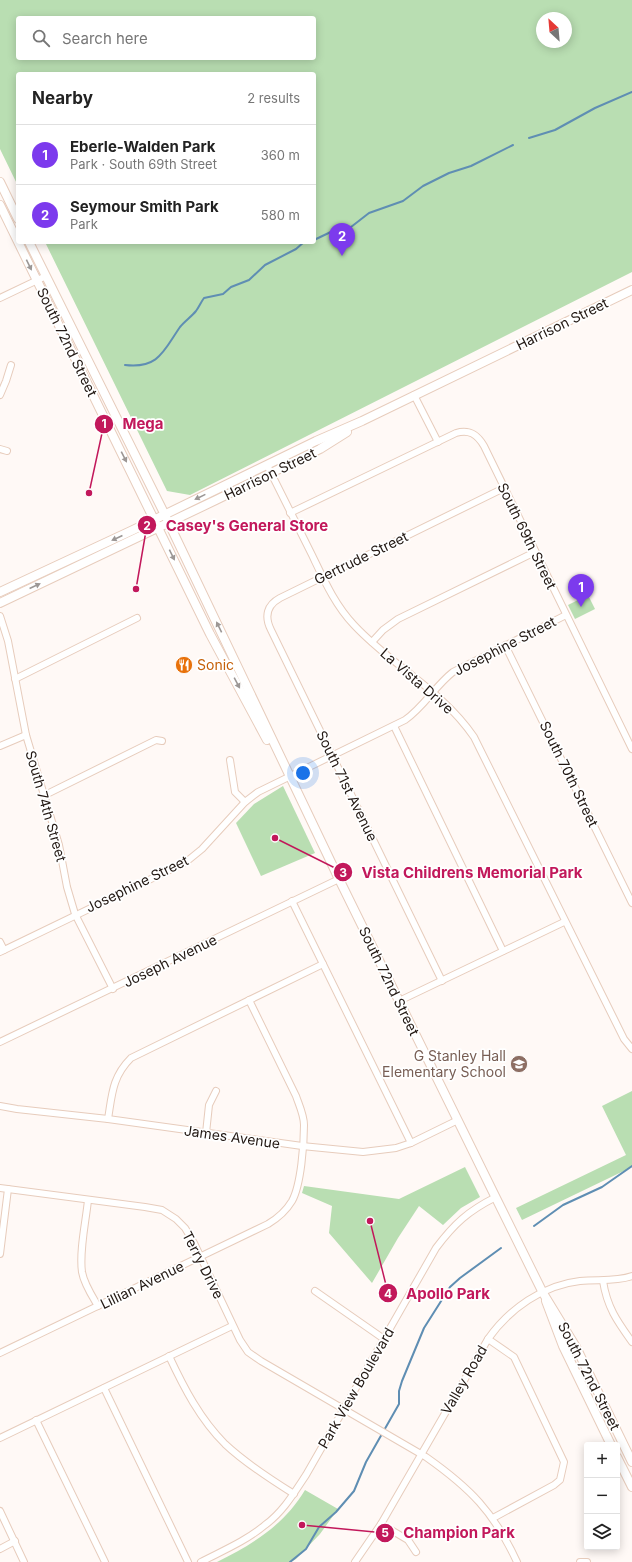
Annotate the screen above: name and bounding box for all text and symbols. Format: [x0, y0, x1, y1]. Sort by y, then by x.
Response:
north arrow [536, 12, 572, 48]
search box [16, 16, 316, 60]
icon: search [30, 27, 52, 49]
text: Search here [62, 29, 148, 48]
text: Nearby [32, 88, 93, 108]
text: 2 results [247, 90, 300, 106]
text: Eberle-Walden Park [70, 137, 216, 156]
text: 1 [42, 147, 48, 163]
text: 360 m [261, 147, 300, 163]
text: Park · South 69th Street [70, 156, 217, 172]
text: Seymour Smith Park [70, 197, 219, 216]
text: 2 [41, 207, 49, 223]
text: 580 m [261, 207, 300, 223]
text: Park [70, 216, 98, 232]
pin: 2 [329, 223, 355, 256]
one-way arrow [26, 260, 32, 271]
street label: South 72nd Street [34, 284, 101, 399]
street label: Harrison Street [513, 294, 611, 353]
callout: Mega [94, 411, 171, 438]
text: Mega [122, 414, 164, 433]
text: 1 [101, 416, 107, 431]
street label: Harrison Street [221, 444, 319, 503]
one-way arrow [121, 451, 127, 463]
street label: South 69th Street [494, 480, 561, 592]
one-way arrow [195, 494, 206, 501]
callout: Casey's General Store [137, 512, 336, 539]
text: Casey's General Store [166, 516, 328, 535]
text: 2 [143, 518, 151, 533]
street label: Gertrude Street [311, 527, 411, 588]
one-way arrow [111, 535, 123, 541]
one-way arrow [169, 549, 175, 560]
pin: 1 [568, 574, 594, 607]
one-way arrow [30, 583, 42, 589]
street label: Josephine Street [451, 612, 559, 679]
one-way arrow [216, 622, 222, 633]
street label: La Vista Drive [377, 644, 457, 717]
restaurant icon: Sonic [174, 655, 194, 675]
place label: Sonic [197, 656, 234, 673]
one-way arrow [233, 677, 240, 689]
street label: South 70th Street [536, 718, 603, 830]
street label: South 71st Avenue [313, 728, 382, 844]
street label: South 74th Street [22, 748, 71, 864]
your location [293, 763, 313, 783]
street label: Josephine Street [83, 851, 191, 916]
callout: Vista Childrens Memorial Park [333, 859, 590, 886]
text: Vista Childrens Memorial Park [361, 863, 583, 882]
text: 3 [339, 865, 347, 880]
street label: South 72nd Street [356, 923, 423, 1038]
street label: Joseph Avenue [120, 931, 219, 991]
place label: G Stanley Hall Elementary School [382, 1047, 506, 1080]
school or university icon: G Stanley Hall Elementary School [509, 1054, 529, 1074]
street label: James Avenue [183, 1121, 281, 1152]
street label: Terry Drive [179, 1228, 228, 1301]
street label: Lillian Avenue [97, 1257, 186, 1312]
callout: Apollo Park [378, 1280, 498, 1307]
text: Apollo Park [406, 1284, 490, 1303]
text: 4 [384, 1286, 392, 1301]
street label: South 72nd Street [555, 1319, 624, 1433]
street label: Park View Boulevard [314, 1324, 397, 1451]
street label: Valley Road [437, 1342, 490, 1417]
map controls [584, 1442, 620, 1550]
button: + [584, 1442, 620, 1478]
button: − [584, 1478, 620, 1514]
button: layers [584, 1514, 620, 1550]
callout: Champion Park [375, 1519, 523, 1546]
text: Champion Park [403, 1523, 515, 1542]
text: 5 [381, 1525, 389, 1540]

